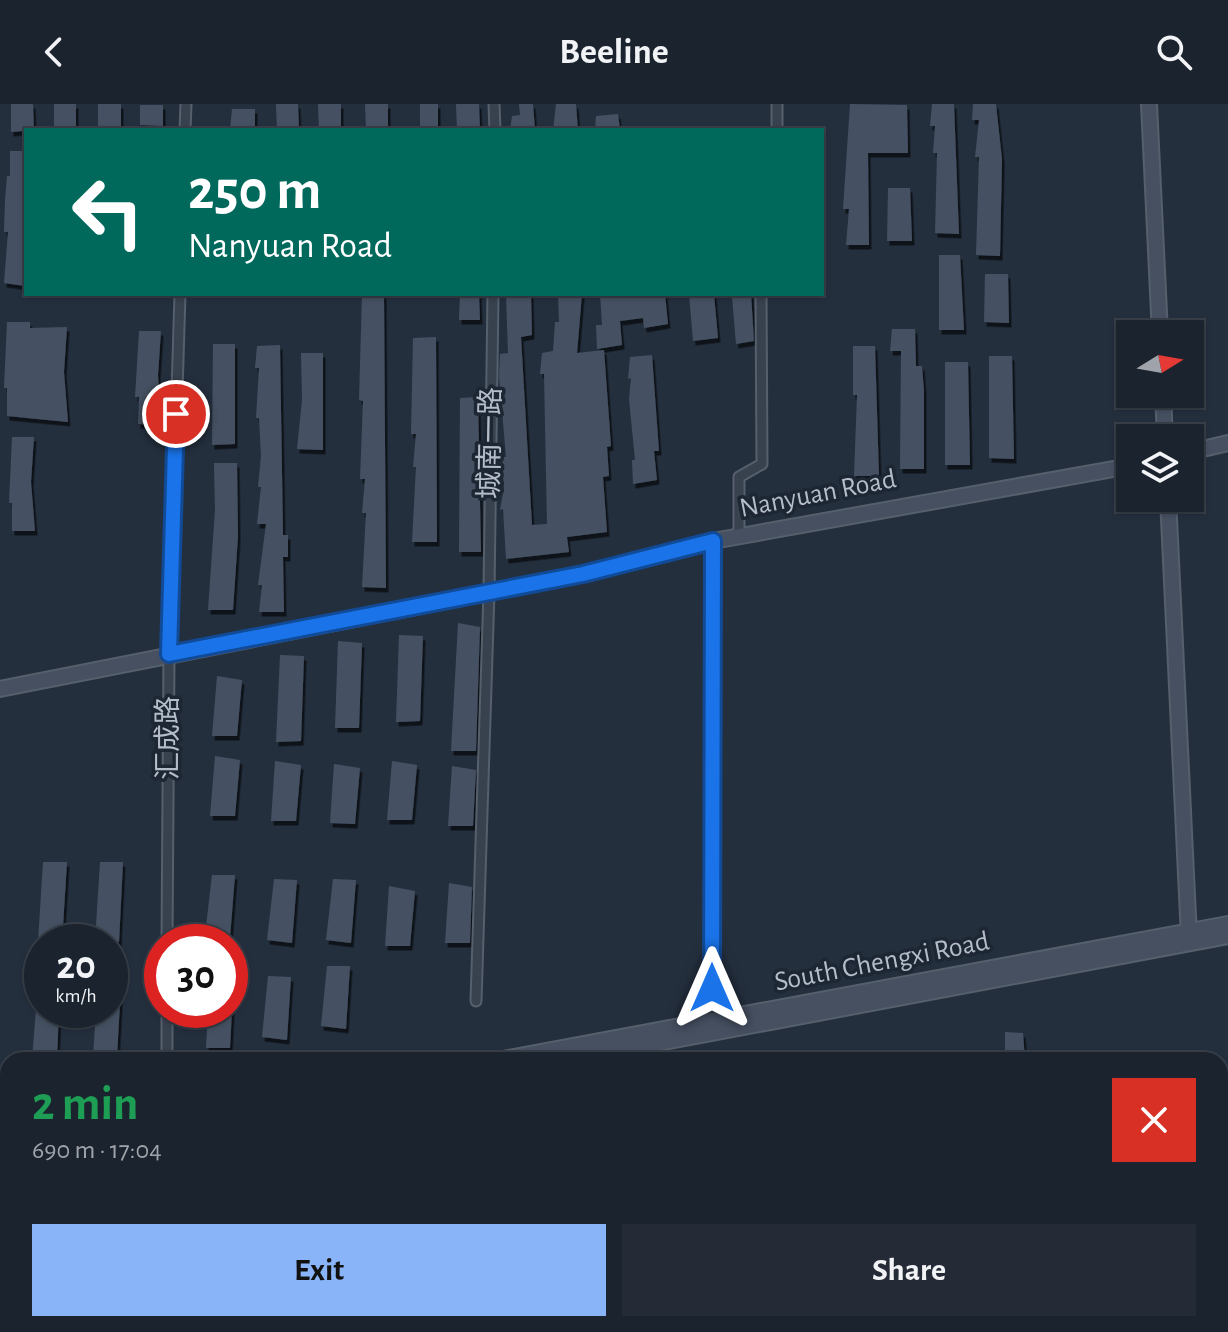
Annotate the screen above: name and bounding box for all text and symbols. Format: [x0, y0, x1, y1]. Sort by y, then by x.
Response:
icon: back [32, 30, 76, 74]
icon: search [1152, 30, 1196, 74]
text: Beeline [559, 34, 669, 70]
icon: left [56, 160, 160, 264]
text: 250 m [188, 163, 321, 219]
text: Nanyuan Road [188, 228, 392, 264]
north arrow [1116, 320, 1204, 408]
map controls [1116, 320, 1204, 512]
pin [142, 380, 210, 448]
street label: 城南一路 [474, 387, 506, 499]
icon: arrive [154, 392, 198, 436]
button: layers [1116, 424, 1204, 512]
street label: Nanyuan Road [737, 465, 899, 523]
street label: 汇成路 [153, 696, 183, 780]
speed limit sign: 30 [144, 924, 248, 1028]
street label: South Chengxi Road [772, 927, 992, 997]
text: 20 [56, 946, 96, 986]
position arrow [670, 946, 754, 1030]
text: km/h [55, 986, 97, 1006]
button: close [1112, 1078, 1196, 1162]
text: 2 min [32, 1081, 139, 1129]
text: 690 m · 17:04 [32, 1137, 162, 1163]
button: Exit [32, 1224, 606, 1316]
button: Share [622, 1224, 1196, 1316]

